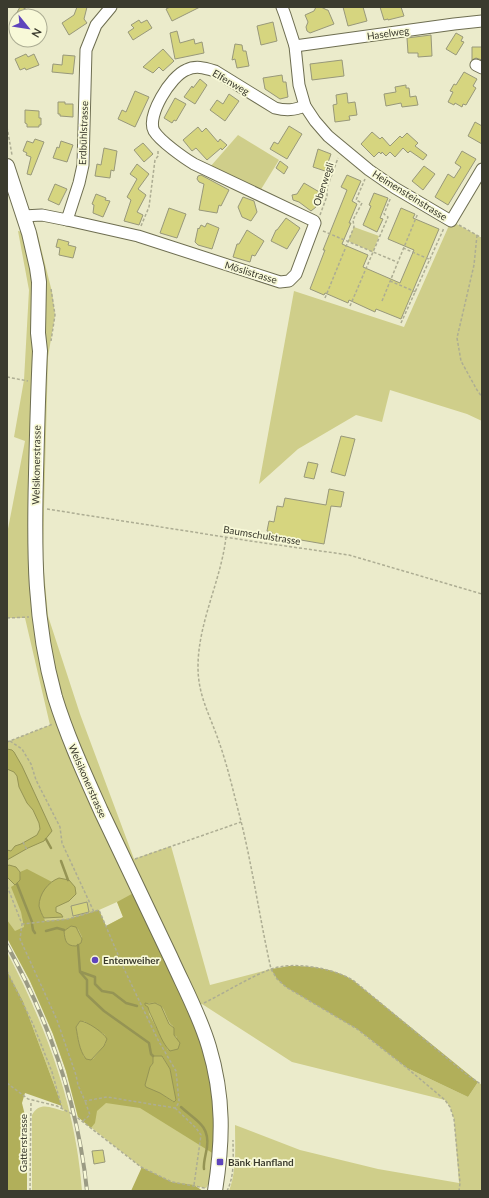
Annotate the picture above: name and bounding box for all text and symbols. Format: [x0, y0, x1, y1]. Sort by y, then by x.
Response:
north arrow [8, 8, 48, 48]
street label: Haselweg [366, 24, 410, 42]
text: N [29, 26, 45, 40]
street label: Elfenweg [210, 67, 252, 97]
street label: Erdbühlstrasse [76, 101, 90, 165]
street label: Oberwegli [310, 161, 336, 207]
street label: Heimensteinstrasse [370, 167, 450, 223]
street label: Möslistrasse [223, 258, 279, 286]
street label: Welsikonerstrasse [29, 425, 43, 505]
street label: Baumschulstrasse [222, 523, 302, 547]
street label: Welsikonerstrasse [66, 742, 110, 820]
place label: Entenweiher [103, 954, 160, 966]
marker: Entenweiher [90, 955, 100, 965]
street label: Gatterstrasse [17, 1114, 29, 1172]
place label: Bänk Hanfland [228, 1156, 294, 1168]
marker: Bänk Hanfland [215, 1157, 225, 1167]

